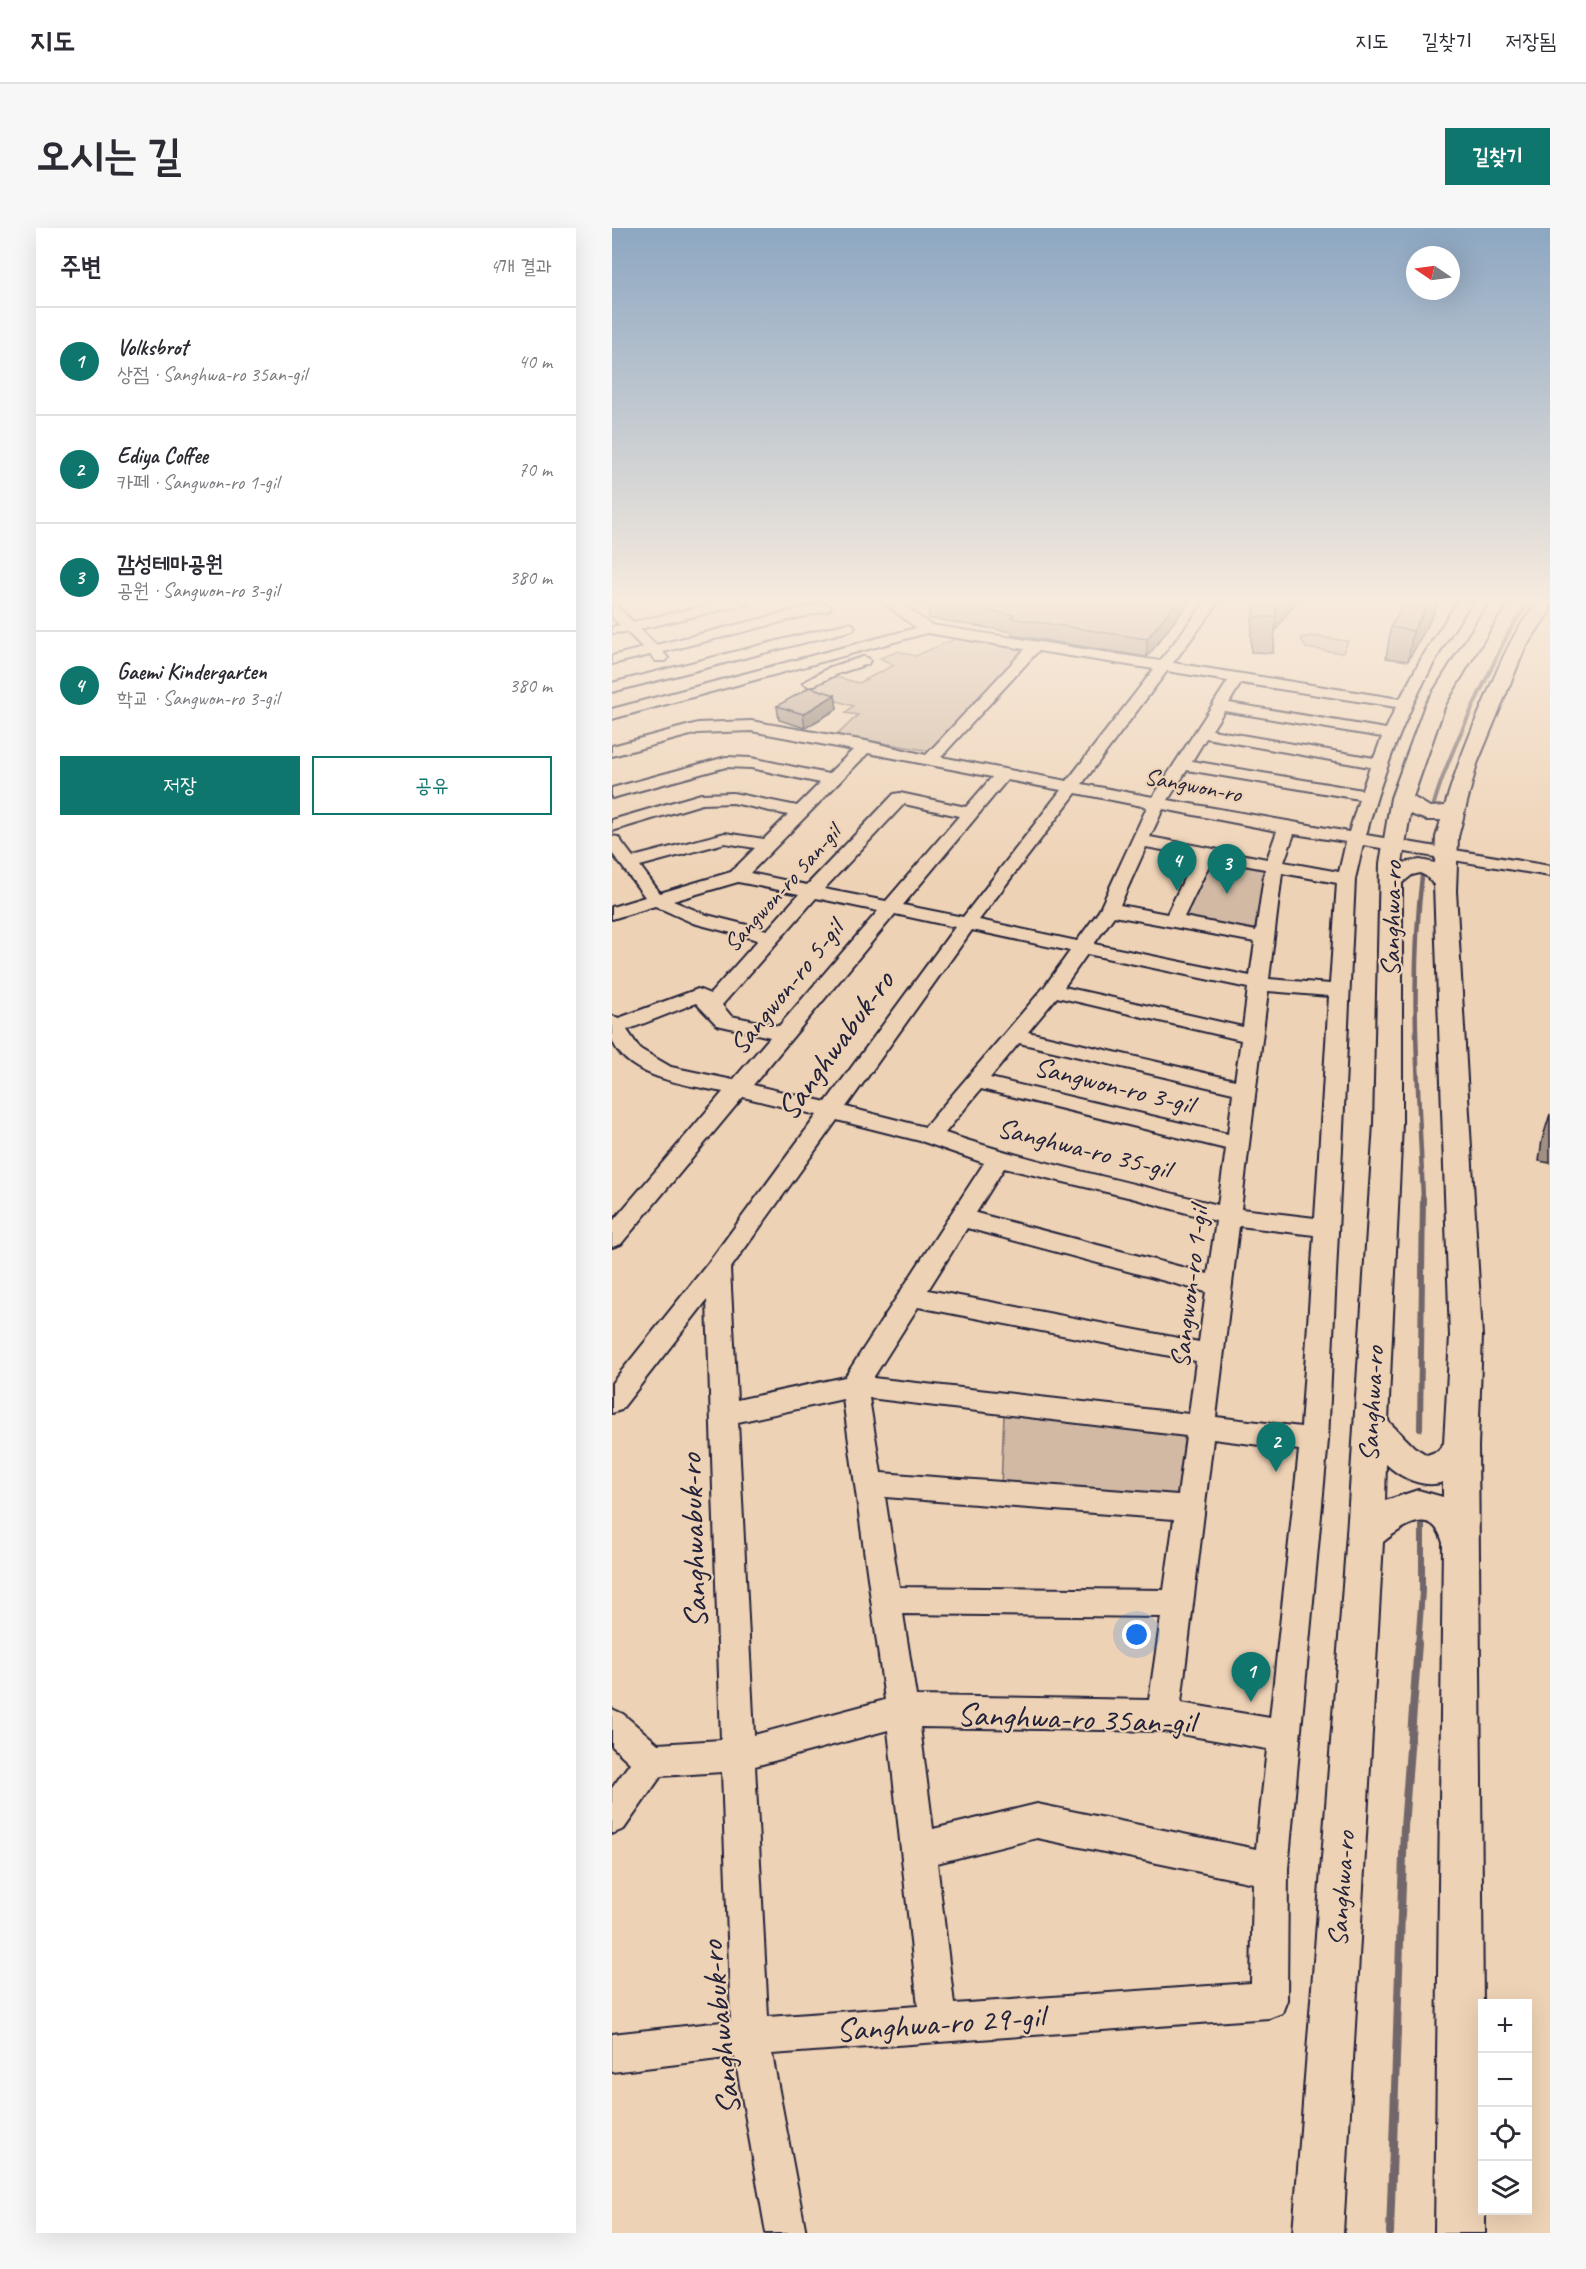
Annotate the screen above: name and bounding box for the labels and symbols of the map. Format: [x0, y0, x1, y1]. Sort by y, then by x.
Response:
north arrow [1406, 246, 1460, 300]
street label: Sangwon-ro [1142, 761, 1245, 809]
street label: Sangwon-ro 5an-gil [717, 815, 850, 958]
pin: 4 [1158, 842, 1196, 891]
pin: 3 [1208, 844, 1246, 894]
street label: Sanghwa-ro [1372, 859, 1410, 977]
street label: Sangwon-ro 5-gil [721, 909, 854, 1061]
street label: Sanghwabuk-ro [767, 960, 905, 1128]
street label: Sangwon-ro 3-gil [1031, 1048, 1202, 1123]
street label: Sanghwa-ro 35-gil [994, 1110, 1179, 1188]
street label: Sangwon-ro 1-gil [1162, 1199, 1217, 1370]
street label: Sanghwa-ro [1350, 1343, 1392, 1463]
pin: 2 [1256, 1422, 1296, 1472]
street label: Sanghwabuk-ro [669, 1451, 717, 1629]
your location [1122, 1620, 1151, 1649]
pin: 1 [1232, 1652, 1270, 1702]
street label: Sanghwa-ro 35an-gil [956, 1693, 1201, 1743]
street label: Sanghwa-ro [1320, 1828, 1363, 1948]
street label: Sanghwabuk-ro [690, 1937, 750, 2117]
street label: Sanghwa-ro 29-gil [835, 1994, 1051, 2051]

